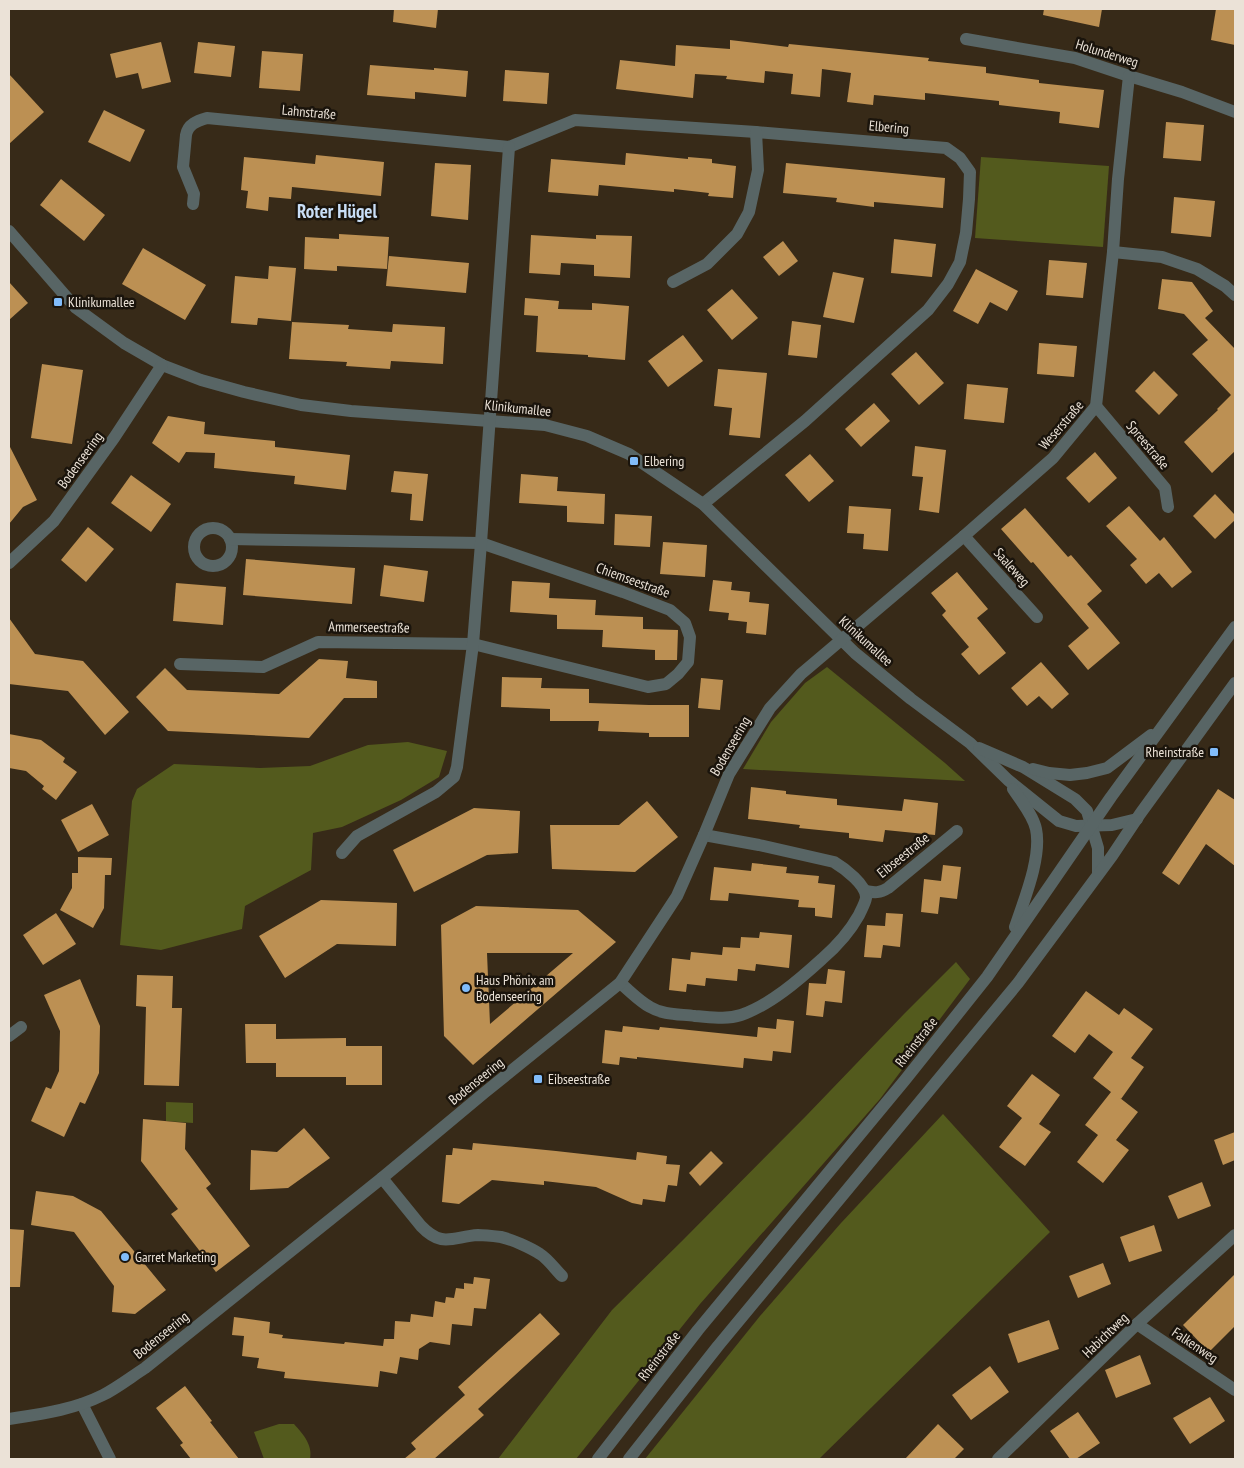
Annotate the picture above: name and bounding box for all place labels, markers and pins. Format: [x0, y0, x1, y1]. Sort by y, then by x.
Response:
place label: Klinikumallee [68, 293, 135, 311]
marker: Klinikumallee [52, 296, 64, 308]
place label: Elbering [644, 452, 684, 470]
marker: Elbering [628, 455, 640, 467]
place label: Rheinstraße [1146, 743, 1204, 761]
marker: Rheinstraße [1208, 746, 1220, 758]
place label: Haus Phönix am Bodenseering [476, 971, 554, 1005]
marker: Haus Phönix am Bodenseering [460, 982, 472, 994]
place label: Eibseestraße [548, 1070, 610, 1088]
marker: Eibseestraße [532, 1073, 544, 1085]
place label: Garret Marketing [135, 1248, 216, 1266]
marker: Garret Marketing [119, 1251, 131, 1263]

